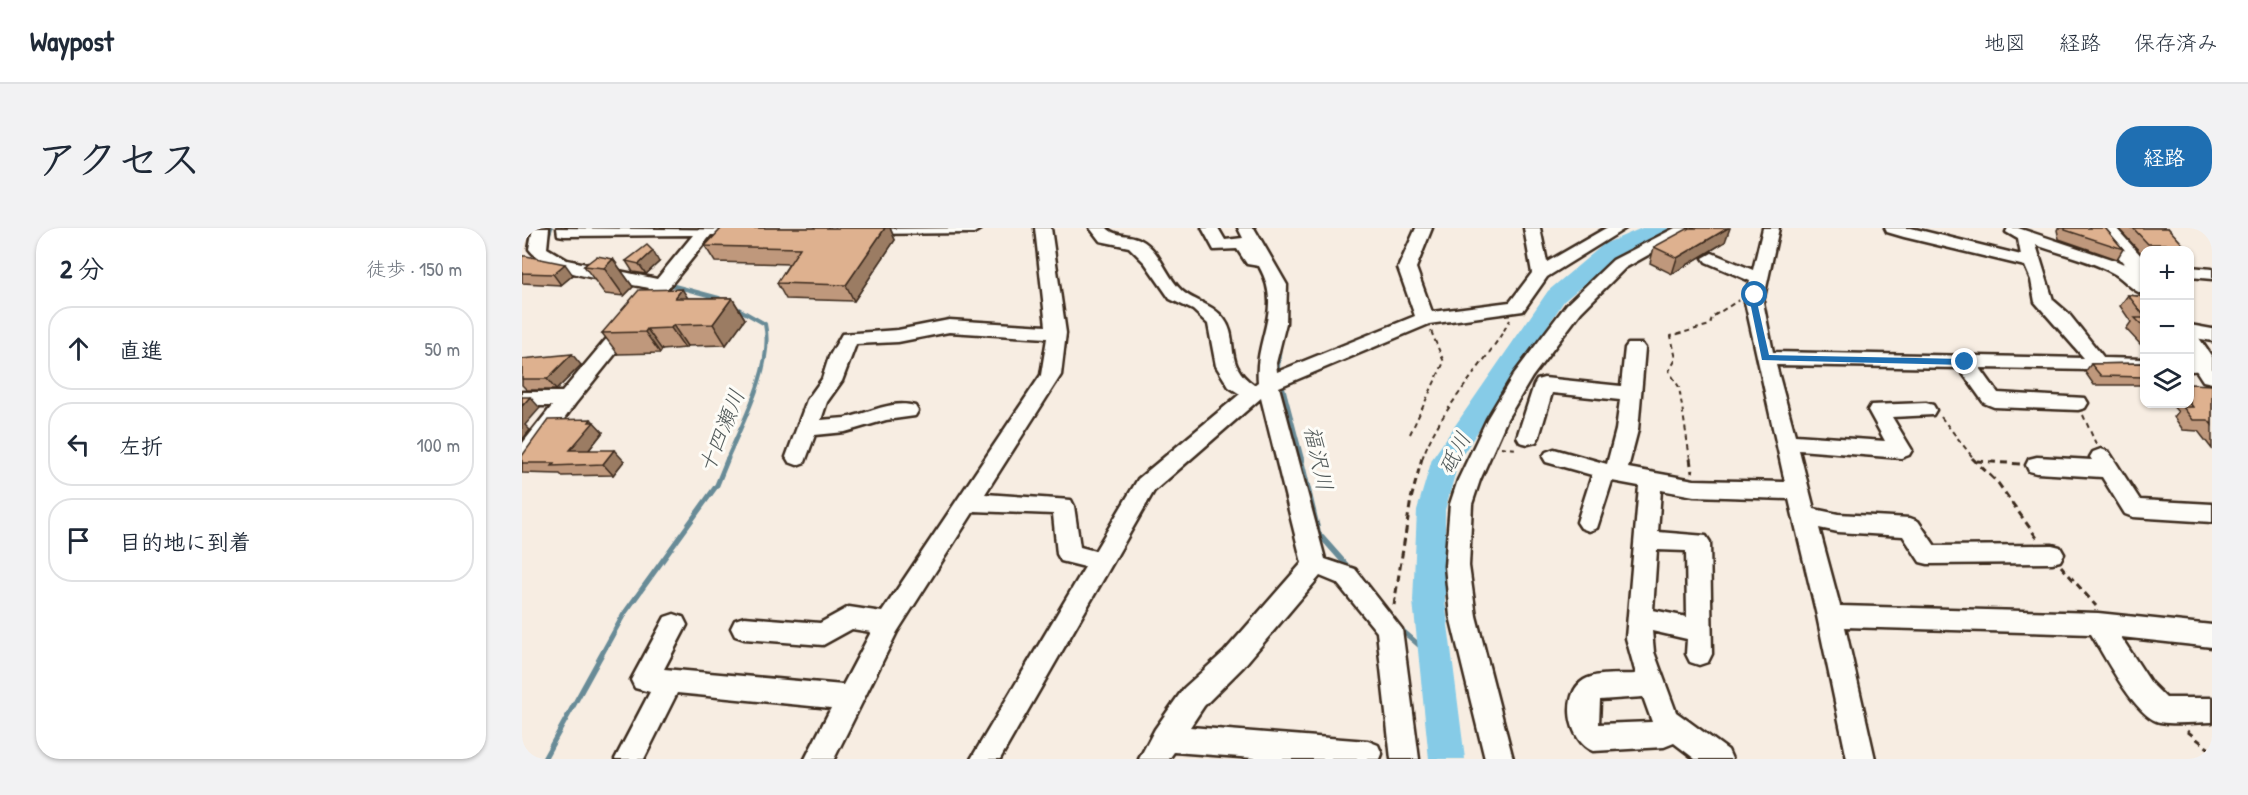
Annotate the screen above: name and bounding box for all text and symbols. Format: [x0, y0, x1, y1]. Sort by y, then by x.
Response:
text: Waypost [30, 22, 114, 60]
text: 地図 [1984, 28, 2026, 57]
text: 経路 [2059, 28, 2101, 57]
text: 保存済み [2134, 28, 2218, 57]
button: 経路 [2116, 126, 2212, 187]
text: アクセス [36, 130, 201, 187]
map controls [2140, 246, 2194, 408]
button: + [2140, 246, 2194, 300]
text: 2 分 [60, 251, 104, 286]
text: 徒歩 · 150 m [366, 255, 462, 282]
route start [1741, 281, 1767, 307]
button: − [2140, 300, 2194, 354]
icon: ahead [62, 332, 95, 365]
text: 直進 [119, 335, 163, 365]
text: 50 m [424, 335, 460, 362]
route end [1951, 348, 1977, 374]
button: layers [2140, 354, 2194, 408]
water label: 十四瀬川 [691, 385, 751, 477]
water label: 福沢川 [1297, 423, 1341, 493]
water label: 砥川 [1430, 427, 1478, 479]
icon: left [62, 428, 95, 461]
text: 左折 [119, 431, 163, 461]
text: 100 m [417, 431, 460, 458]
icon: arrive [62, 524, 95, 557]
text: 目的地に到着 [119, 527, 251, 557]

